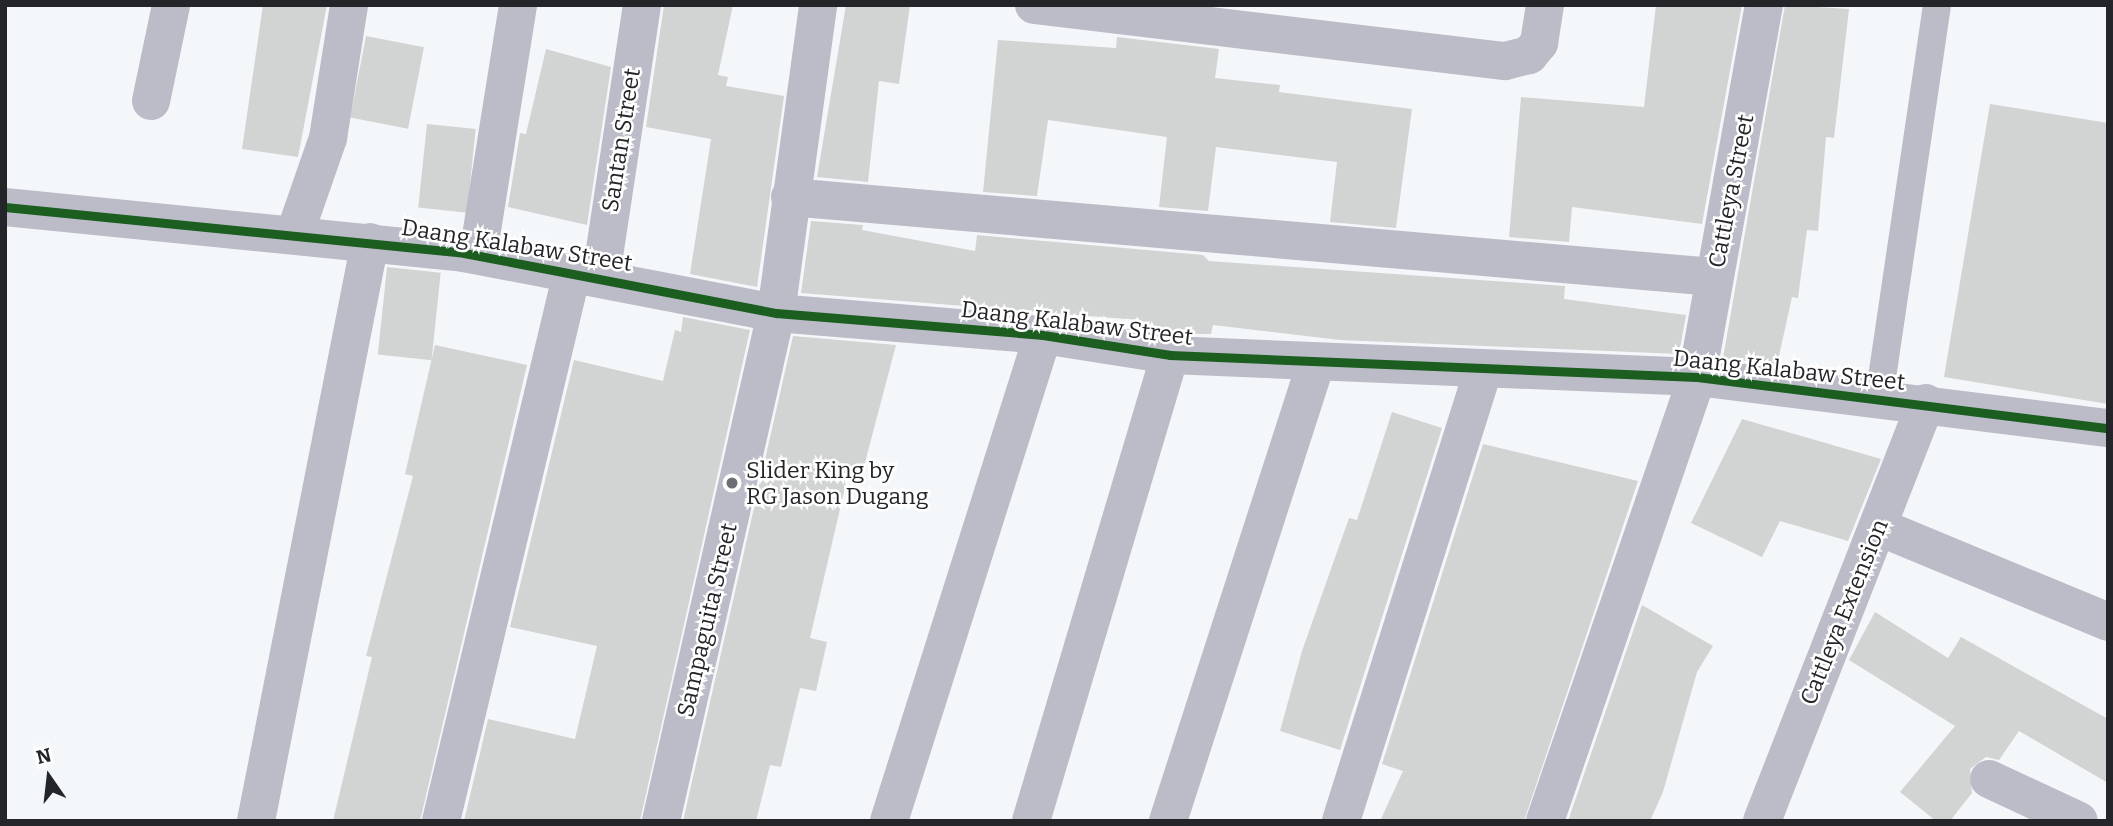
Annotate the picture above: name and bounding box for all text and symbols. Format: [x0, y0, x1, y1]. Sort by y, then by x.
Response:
street label: Santan Street [596, 66, 646, 214]
street label: Cattleya Street [1703, 112, 1759, 270]
street label: Daang Kalabaw Street [400, 213, 634, 277]
street label: Daang Kalabaw Street [960, 295, 1194, 351]
street label: Daang Kalabaw Street [1672, 344, 1906, 396]
place label: Slider King by RG Jason Dugang [746, 456, 929, 510]
marker: Slider King by RG Jason Dugang [724, 475, 740, 491]
street label: Cattleya Extension [1794, 515, 1894, 709]
street label: Sampaguita Street [671, 520, 743, 720]
north arrow [14, 742, 84, 812]
text: N [34, 743, 54, 769]

